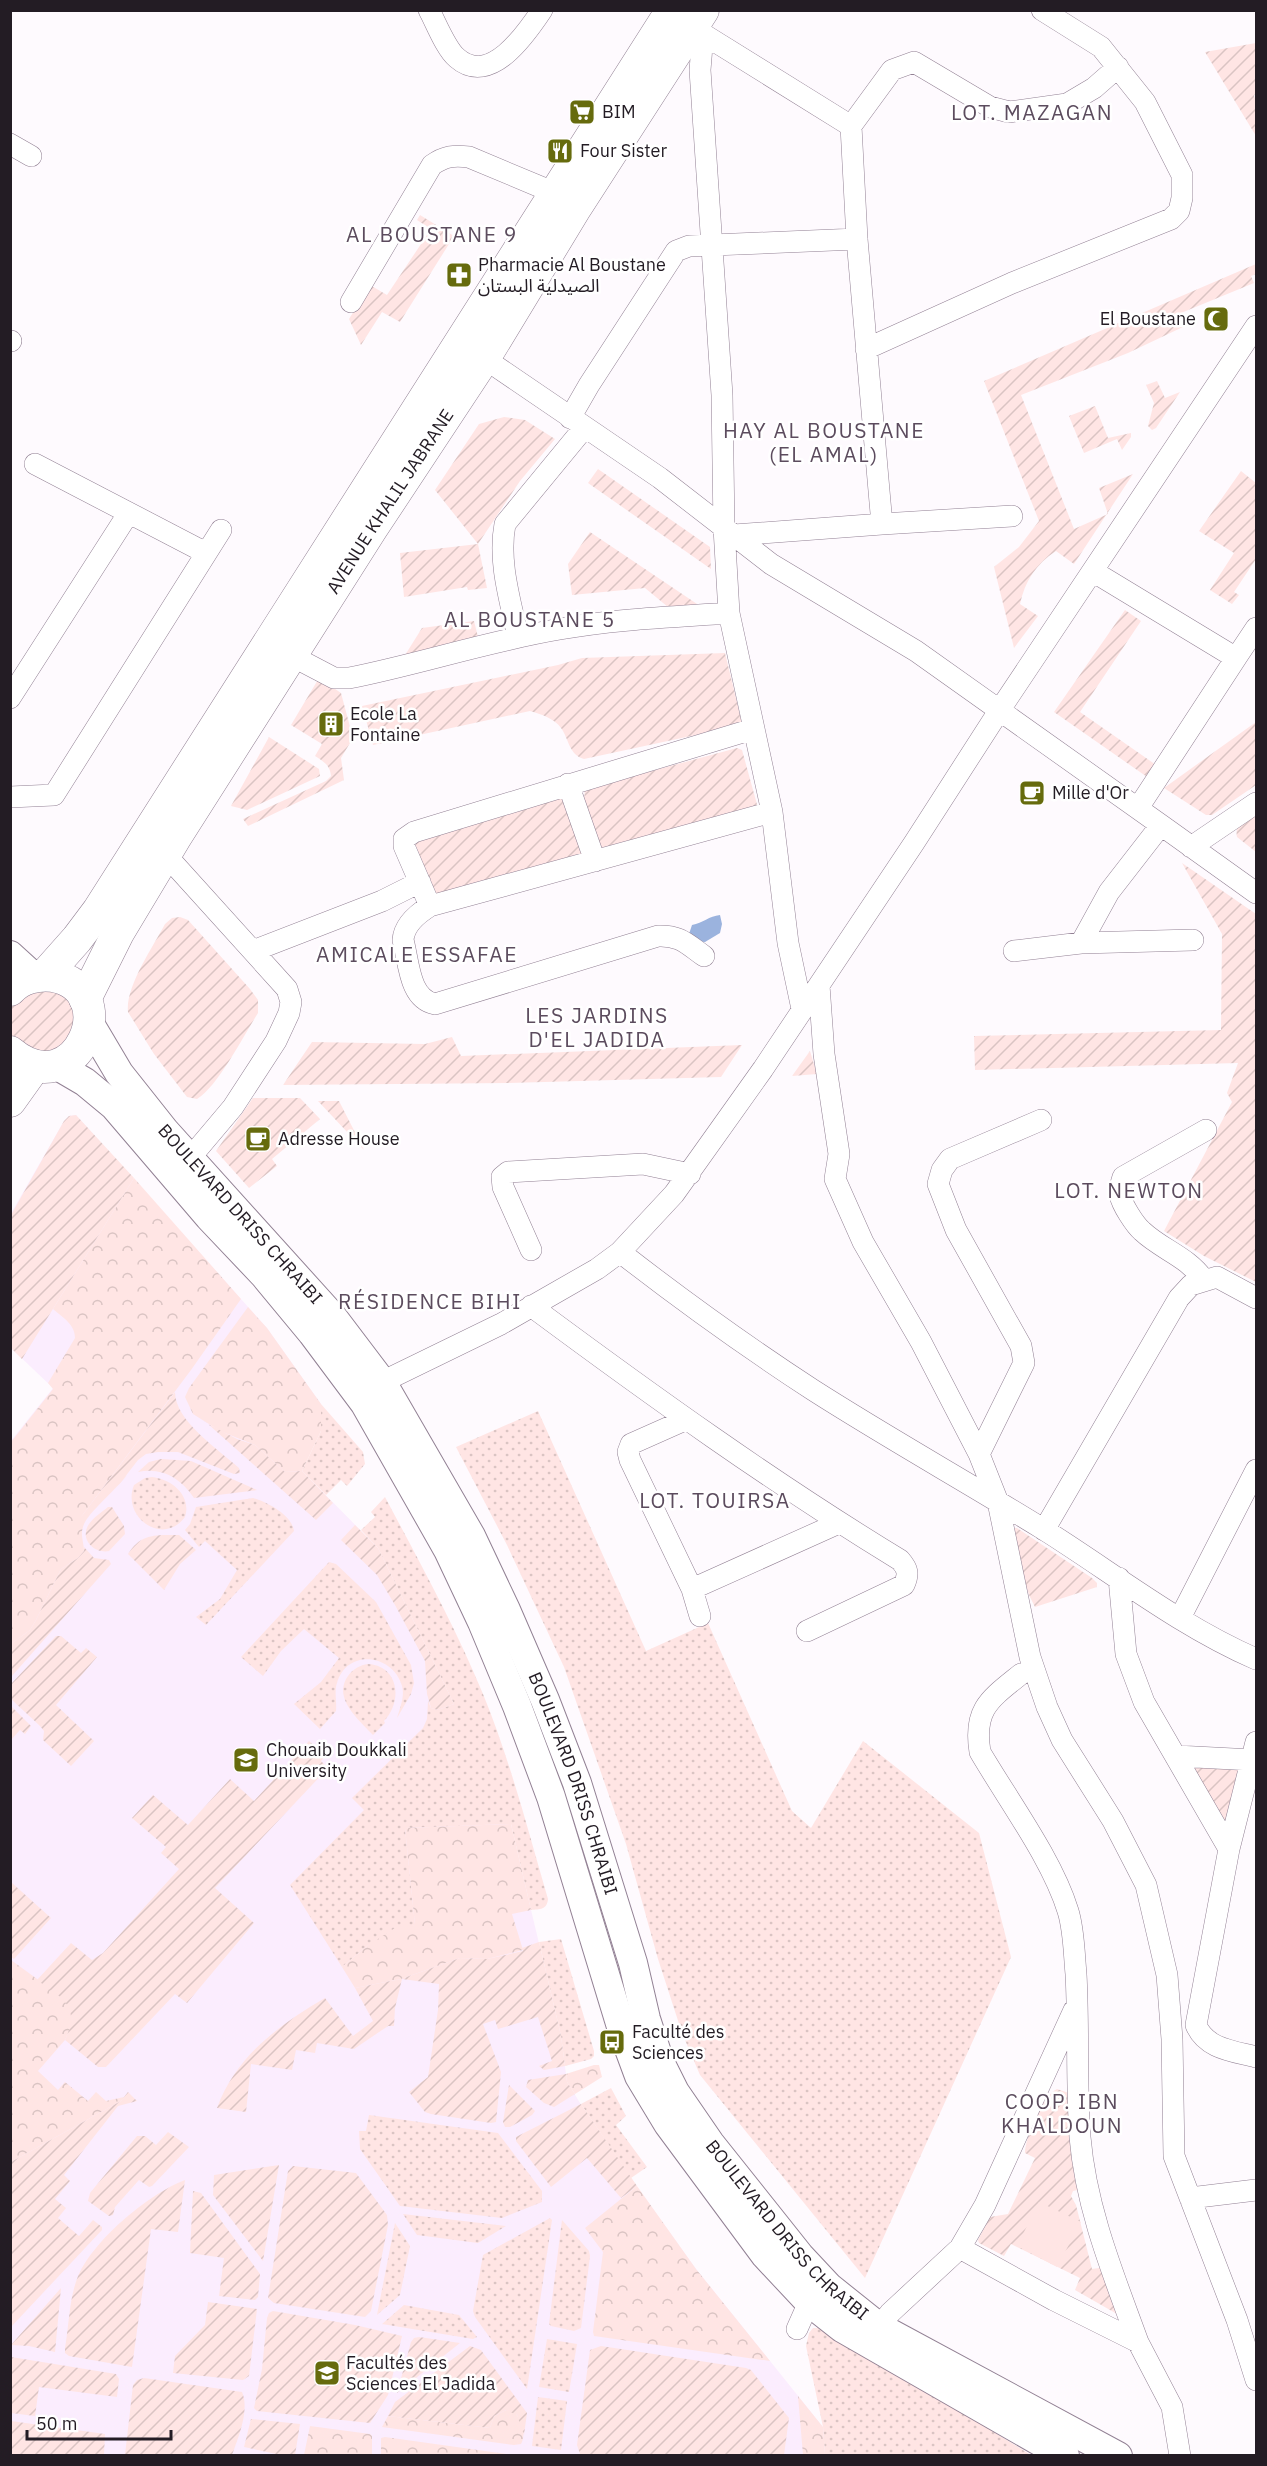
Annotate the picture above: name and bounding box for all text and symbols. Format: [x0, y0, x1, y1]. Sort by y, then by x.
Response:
supermarket icon: BIM [567, 97, 597, 127]
district label: LOT. MAZAGAN [951, 98, 1113, 126]
place label: BIM [602, 100, 636, 123]
restaurant icon: Four Sister [545, 136, 575, 166]
place label: Four Sister [580, 139, 667, 162]
district label: AL BOUSTANE 9 [346, 220, 518, 248]
place label: Pharmacie Al Boustane الصيدلية البستان [478, 253, 666, 297]
pharmacy icon: Pharmacie Al Boustane الصيدلية البستان [444, 260, 474, 290]
mosque icon: El Boustane [1201, 304, 1231, 334]
place label: El Boustane [1100, 307, 1196, 330]
street label: AVENUE KHALIL JABRANE [321, 405, 458, 598]
district label: HAY AL BOUSTANE (EL AMAL) [723, 416, 925, 468]
district label: AL BOUSTANE 5 [444, 605, 616, 633]
place label: Ecole La Fontaine [350, 702, 421, 746]
building icon: Ecole La Fontaine [316, 709, 346, 739]
cafe icon: Mille d'Or [1017, 778, 1047, 808]
place label: Mille d'Or [1052, 781, 1129, 804]
district label: AMICALE ESSAFAE [316, 940, 518, 968]
district label: LES JARDINS D'EL JADIDA [525, 1001, 669, 1053]
street label: BOULEVARD DRISS CHRAIBI [153, 1119, 328, 1309]
cafe icon: Adresse House [243, 1124, 273, 1154]
place label: Adresse House [278, 1127, 400, 1150]
district label: LOT. NEWTON [1054, 1176, 1204, 1204]
district label: RÉSIDENCE BIHI [338, 1287, 522, 1315]
district label: LOT. TOUIRSA [639, 1486, 791, 1514]
street label: BOULEVARD DRISS CHRAIBI [523, 1668, 623, 1898]
place label: Chouaib Doukkali University [266, 1738, 407, 1782]
school or university icon: Chouaib Doukkali University [231, 1745, 261, 1775]
place label: Faculté des Sciences [632, 2020, 725, 2064]
bus stop icon: Faculté des Sciences [597, 2027, 627, 2057]
district label: COOP. IBN KHALDOUN [1001, 2087, 1123, 2139]
street label: BOULEVARD DRISS CHRAIBI [701, 2135, 873, 2325]
place label: Facultés des Sciences El Jadida [346, 2351, 496, 2395]
school or university icon: Facultés des Sciences El Jadida [312, 2358, 342, 2388]
scale bar [27, 2403, 171, 2441]
text: 50 m [36, 2412, 78, 2435]

